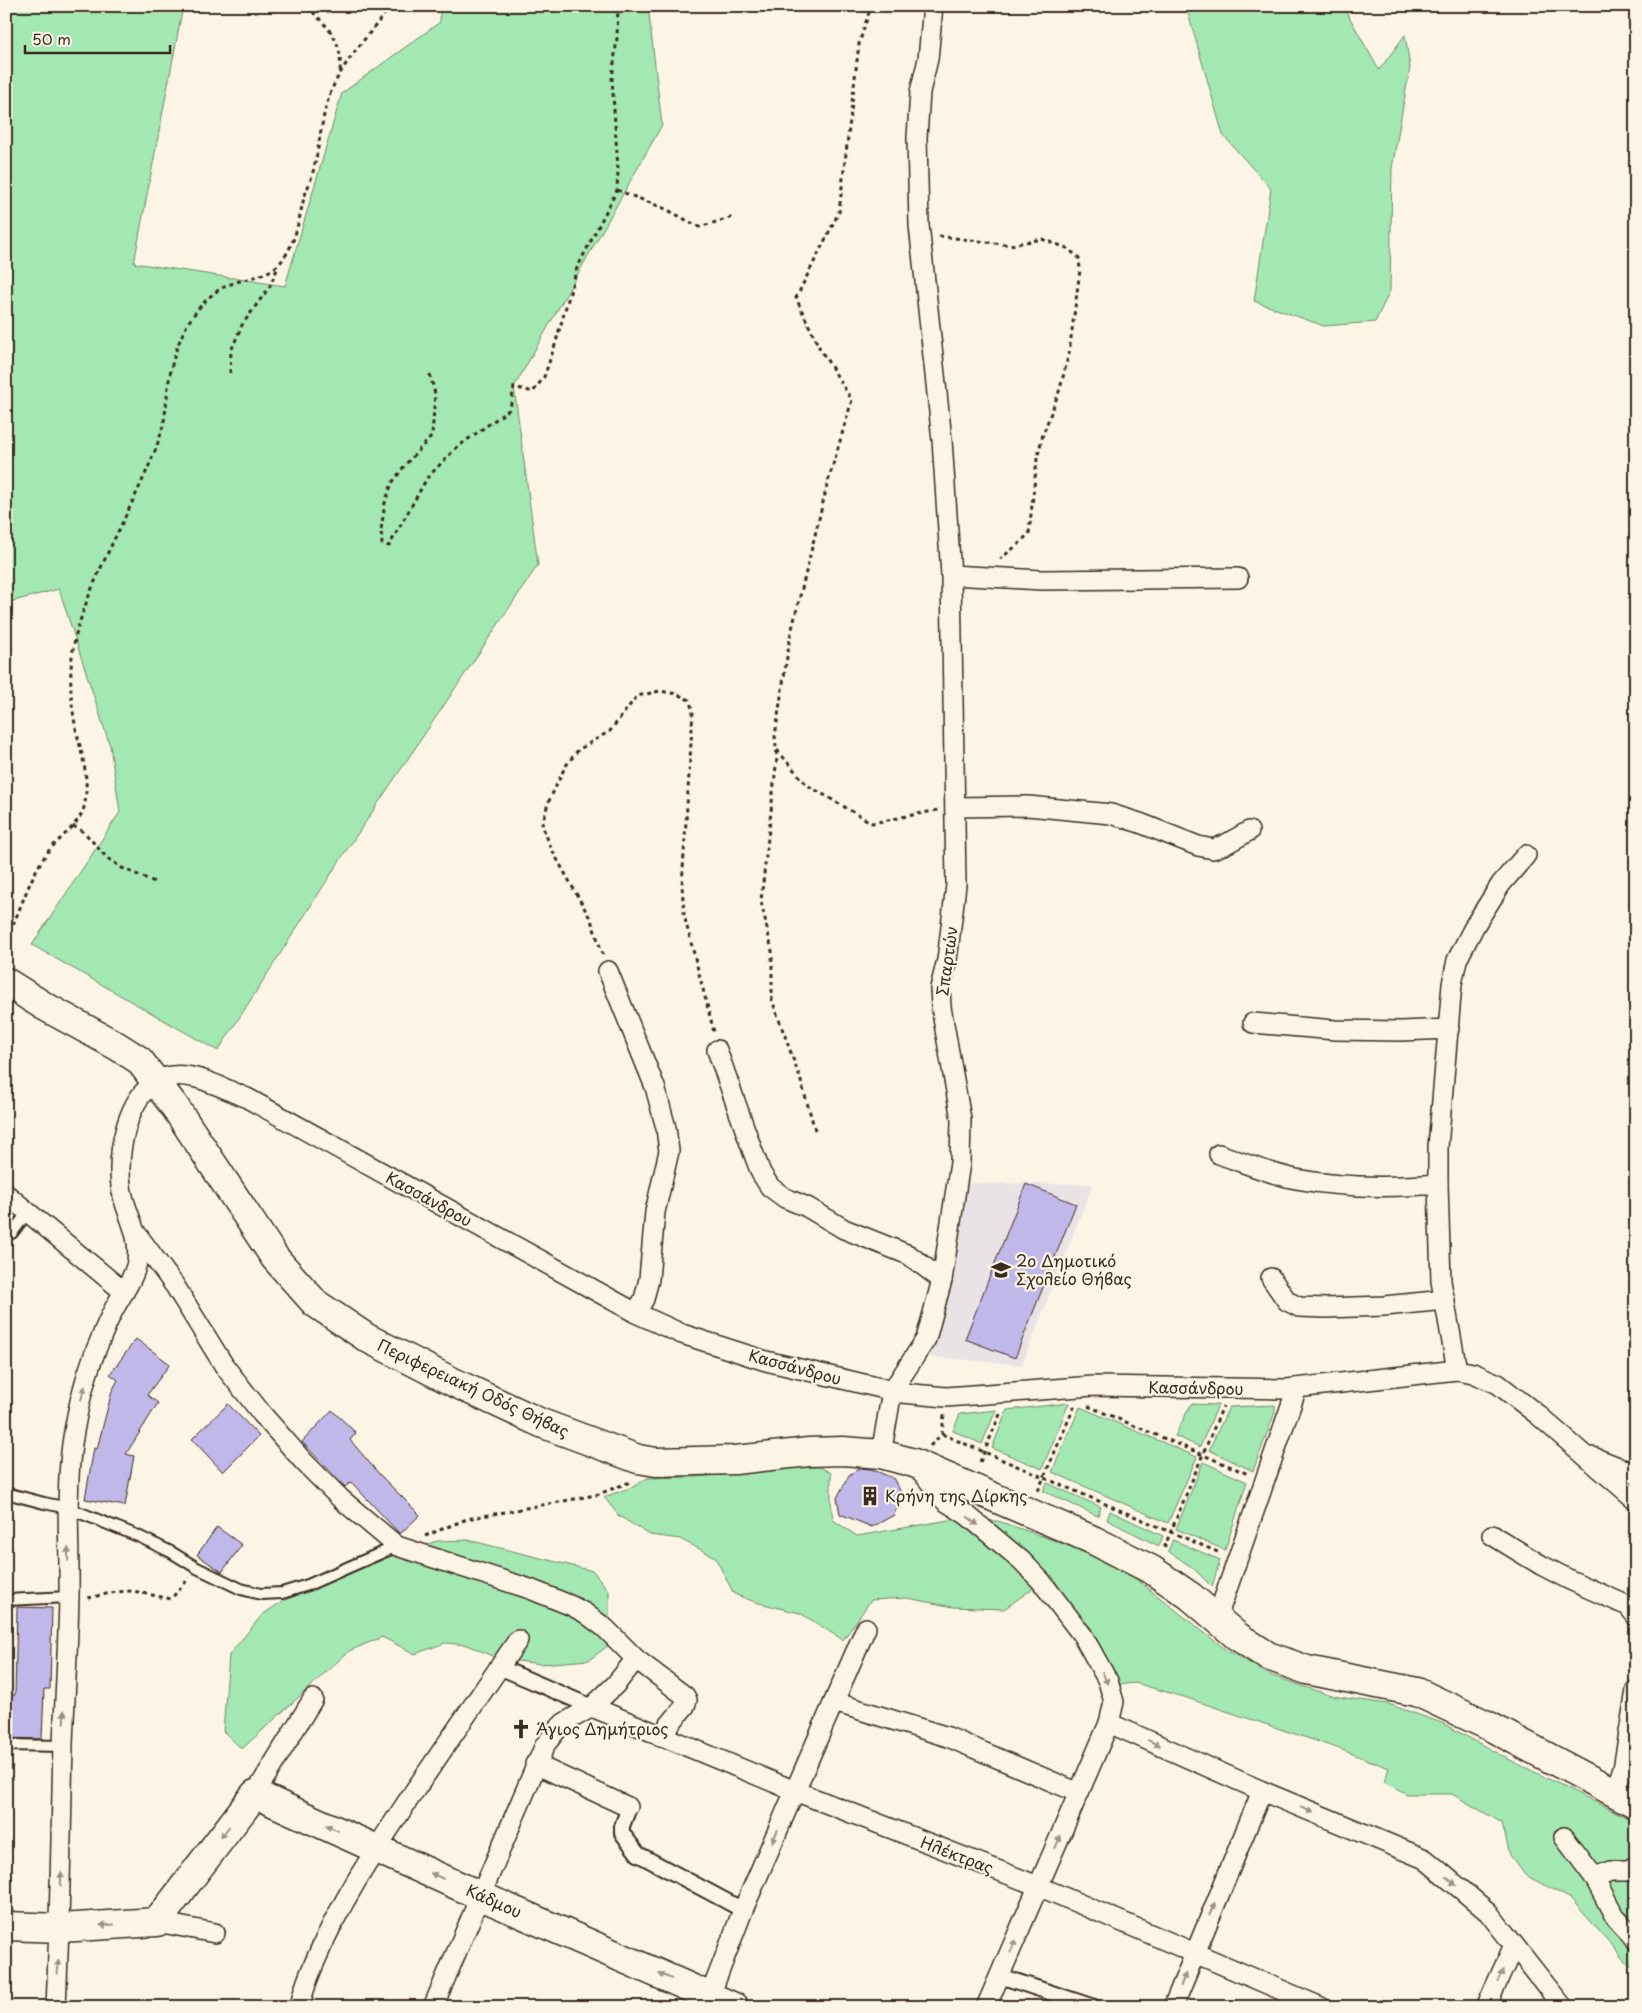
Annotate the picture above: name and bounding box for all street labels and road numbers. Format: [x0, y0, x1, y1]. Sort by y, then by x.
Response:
street label: Σπαρτών [929, 924, 963, 997]
street label: Κασσάνδρου [382, 1165, 477, 1232]
street label: Περιφερειακή Οδός Θήβας [373, 1332, 573, 1442]
street label: Κασσάνδρου [746, 1342, 844, 1390]
street label: Κασσάνδρου [1148, 1374, 1244, 1400]
street label: Ηλέκτρας [917, 1829, 997, 1879]
street label: Κάδμου [463, 1877, 526, 1923]

